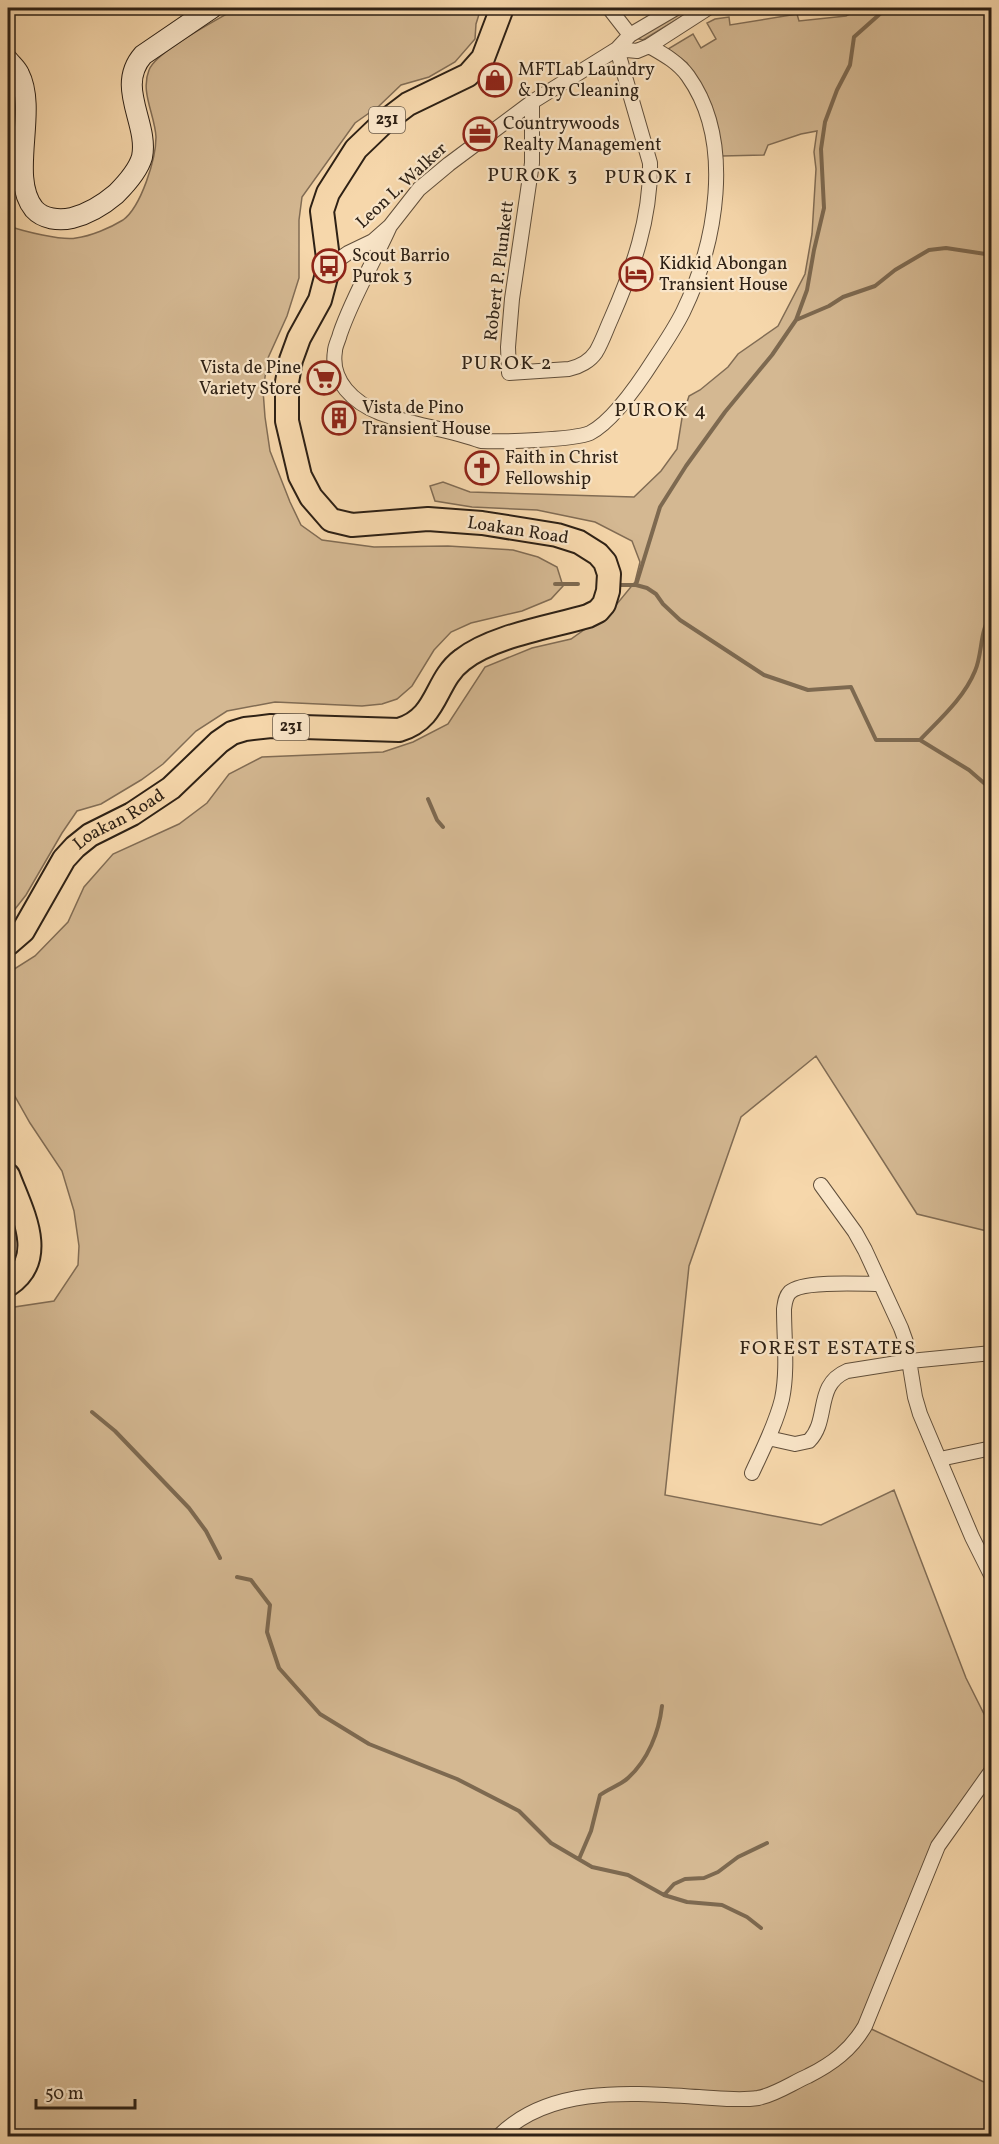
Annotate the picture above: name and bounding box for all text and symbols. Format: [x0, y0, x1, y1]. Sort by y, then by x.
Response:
place label: MFTLab Laundry & Dry Cleaning [518, 58, 655, 104]
shop icon: MFTLab Laundry & Dry Cleaning [477, 62, 513, 98]
road number: 231 [369, 107, 405, 133]
place label: Countrywoods Realty Management [503, 112, 662, 158]
office icon: Countrywoods Realty Management [462, 116, 498, 152]
street label: Leon L. Walker [351, 137, 454, 235]
district label: PUROK 3 [487, 162, 579, 190]
district label: PUROK 1 [604, 164, 694, 192]
street label: Robert P. Plunkett [479, 200, 521, 342]
place label: Scout Barrio Purok 3 [352, 244, 450, 290]
bus stop icon: Scout Barrio Purok 3 [311, 248, 347, 284]
place label: Kidkid Abongan Transient House [659, 252, 788, 298]
hotel icon: Kidkid Abongan Transient House [618, 256, 654, 292]
district label: PUROK 2 [461, 350, 553, 378]
place label: Vista de Pine Variety Store [199, 356, 301, 402]
supermarket icon: Vista de Pine Variety Store [306, 360, 342, 396]
place label: Vista de Pino Transient House [362, 396, 491, 442]
district label: PUROK 4 [614, 397, 708, 425]
building icon: Vista de Pino Transient House [321, 400, 357, 436]
place label: Faith in Christ Fellowship [505, 446, 618, 492]
church icon: Faith in Christ Fellowship [464, 450, 500, 486]
street label: Loakan Road [465, 511, 571, 551]
road number: 231 [273, 714, 309, 740]
street label: Loakan Road [68, 783, 170, 856]
district label: FOREST ESTATES [739, 1335, 917, 1363]
scale bar [36, 2072, 135, 2110]
text: 50 m [45, 2082, 84, 2107]

